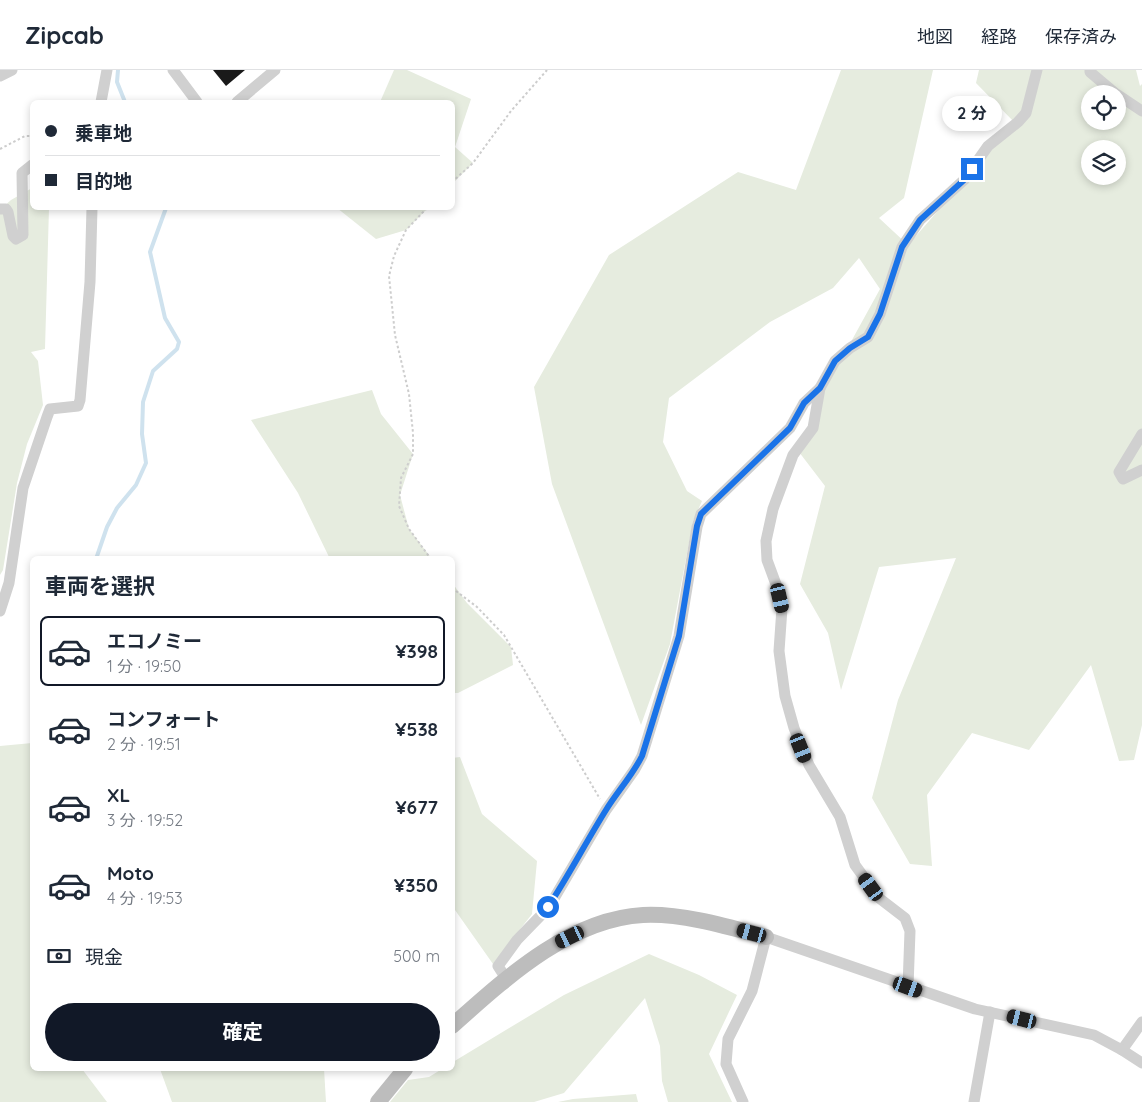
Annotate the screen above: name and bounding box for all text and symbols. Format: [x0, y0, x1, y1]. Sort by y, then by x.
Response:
text: Zipcab [25, 20, 104, 50]
text: 地図 [917, 25, 953, 48]
text: 経路 [981, 25, 1017, 48]
text: 保存済み [1045, 25, 1117, 48]
map controls [1081, 85, 1126, 185]
button: locate [1081, 85, 1126, 130]
callout: 2 分 [942, 97, 1002, 132]
text: 2 分 [957, 103, 987, 123]
text: 乗車地 [75, 121, 132, 145]
button: layers [1081, 140, 1126, 185]
route end [961, 158, 983, 180]
text: 目的地 [75, 169, 132, 193]
text: 車両を選択 [45, 572, 155, 600]
car [769, 582, 790, 614]
icon: car [47, 629, 92, 674]
text: エコノミー [107, 629, 202, 653]
text: ¥398 [395, 639, 438, 663]
text: 1 分 · 19:50 [107, 656, 181, 676]
icon: car [47, 707, 92, 752]
text: コンフォート [107, 707, 220, 731]
text: ¥538 [395, 717, 438, 741]
car [788, 731, 813, 765]
text: 2 分 · 19:51 [107, 734, 181, 754]
text: XL [107, 783, 130, 807]
icon: car [47, 785, 92, 830]
text: ¥677 [395, 795, 438, 819]
text: 3 分 · 19:52 [107, 810, 183, 830]
text: Moto [107, 861, 154, 885]
icon: car [47, 863, 92, 908]
car [856, 870, 885, 904]
text: ¥350 [394, 873, 438, 897]
text: 4 分 · 19:53 [107, 888, 183, 908]
route start [537, 896, 559, 918]
car [735, 922, 768, 944]
car [553, 924, 586, 950]
icon: cash [45, 942, 73, 970]
text: 現金 [85, 945, 123, 969]
text: 500 m [393, 946, 440, 966]
car [891, 975, 924, 999]
button: 確定 [45, 1003, 440, 1061]
car [1005, 1008, 1038, 1030]

